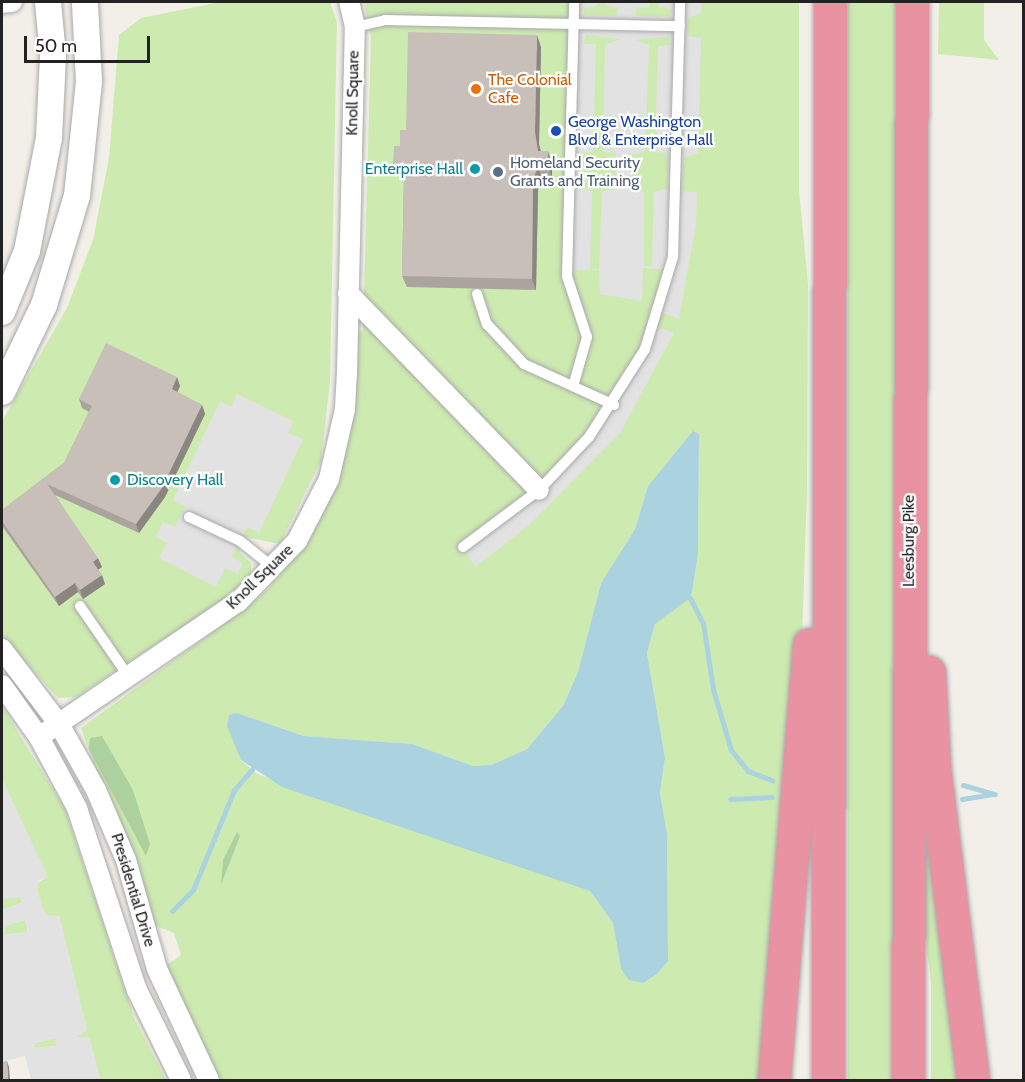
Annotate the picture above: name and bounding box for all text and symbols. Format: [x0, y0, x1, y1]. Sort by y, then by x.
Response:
scale bar [27, 24, 153, 62]
text: 50 m [35, 35, 77, 57]
street label: Knoll Square [343, 50, 363, 136]
place label: The Colonial Cafe [488, 70, 572, 108]
marker: The Colonial Cafe [469, 82, 483, 96]
place label: George Washington Blvd & Enterprise Hall [568, 112, 713, 150]
marker: George Washington Blvd & Enterprise Hall [549, 124, 563, 138]
place label: Homeland Security Grants and Training [510, 153, 640, 191]
place label: Enterprise Hall [365, 159, 463, 179]
marker: Enterprise Hall [468, 162, 482, 176]
marker: Homeland Security Grants and Training [491, 165, 505, 179]
place label: Discovery Hall [127, 470, 223, 490]
marker: Discovery Hall [108, 473, 122, 487]
street label: Leesburg Pike [899, 495, 919, 587]
street label: Knoll Square [223, 540, 297, 614]
street label: Presidential Drive [107, 831, 159, 949]

